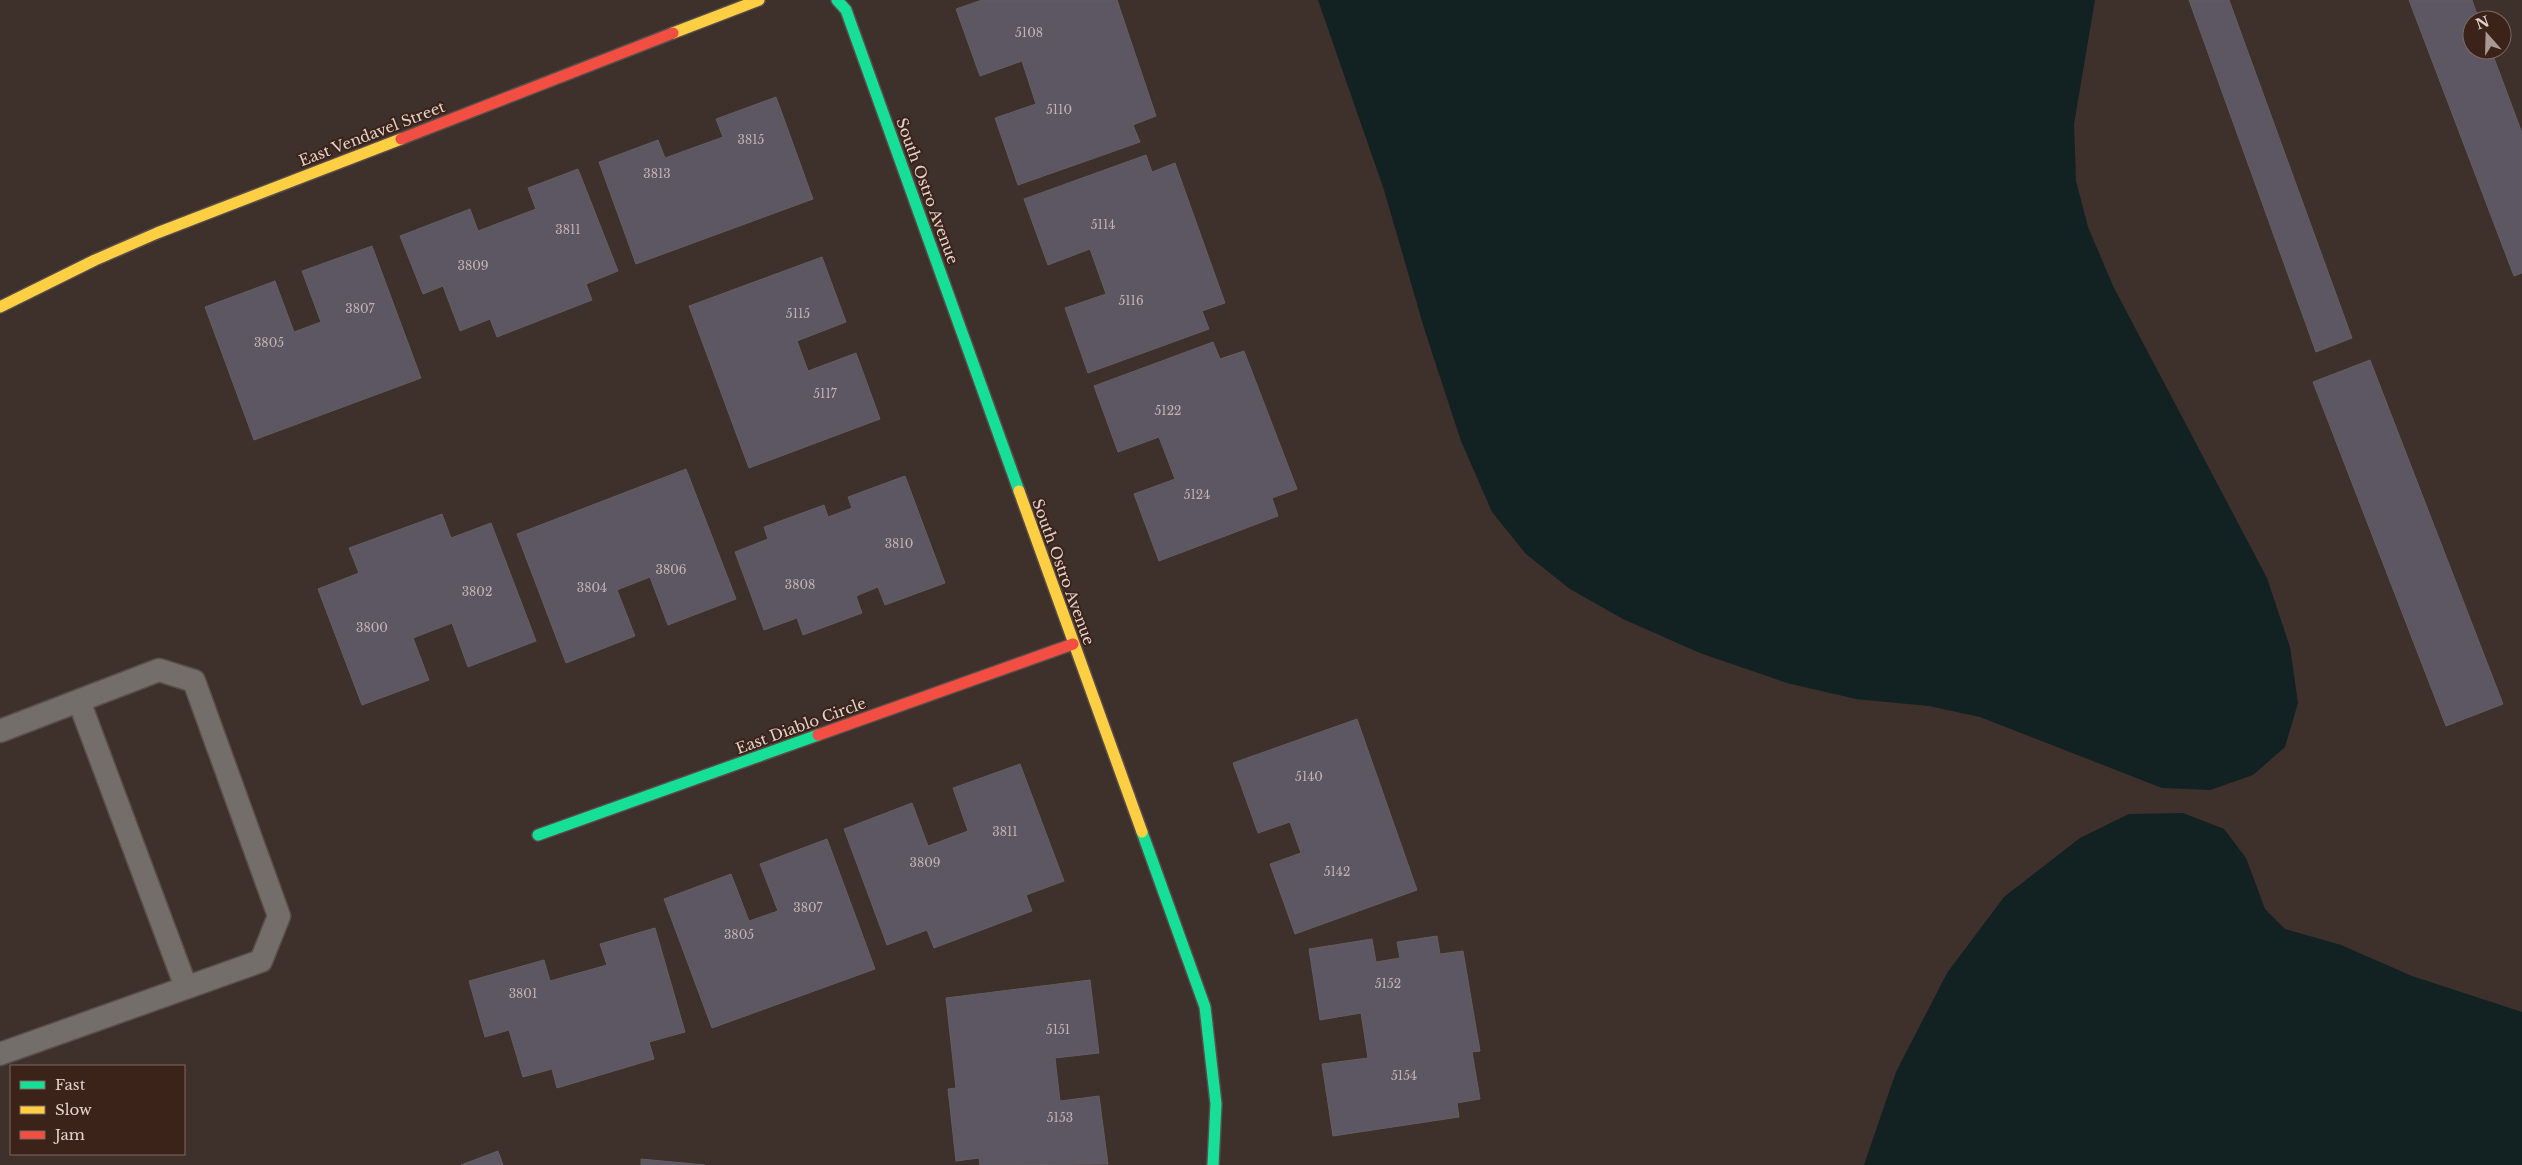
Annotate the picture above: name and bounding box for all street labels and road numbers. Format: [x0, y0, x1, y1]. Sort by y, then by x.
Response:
street label: East Vendavel Street [296, 97, 448, 170]
street label: South Ostro Avenue [892, 115, 963, 266]
street label: South Ostro Avenue [1028, 496, 1099, 647]
street label: East Diablo Circle [733, 693, 869, 758]

